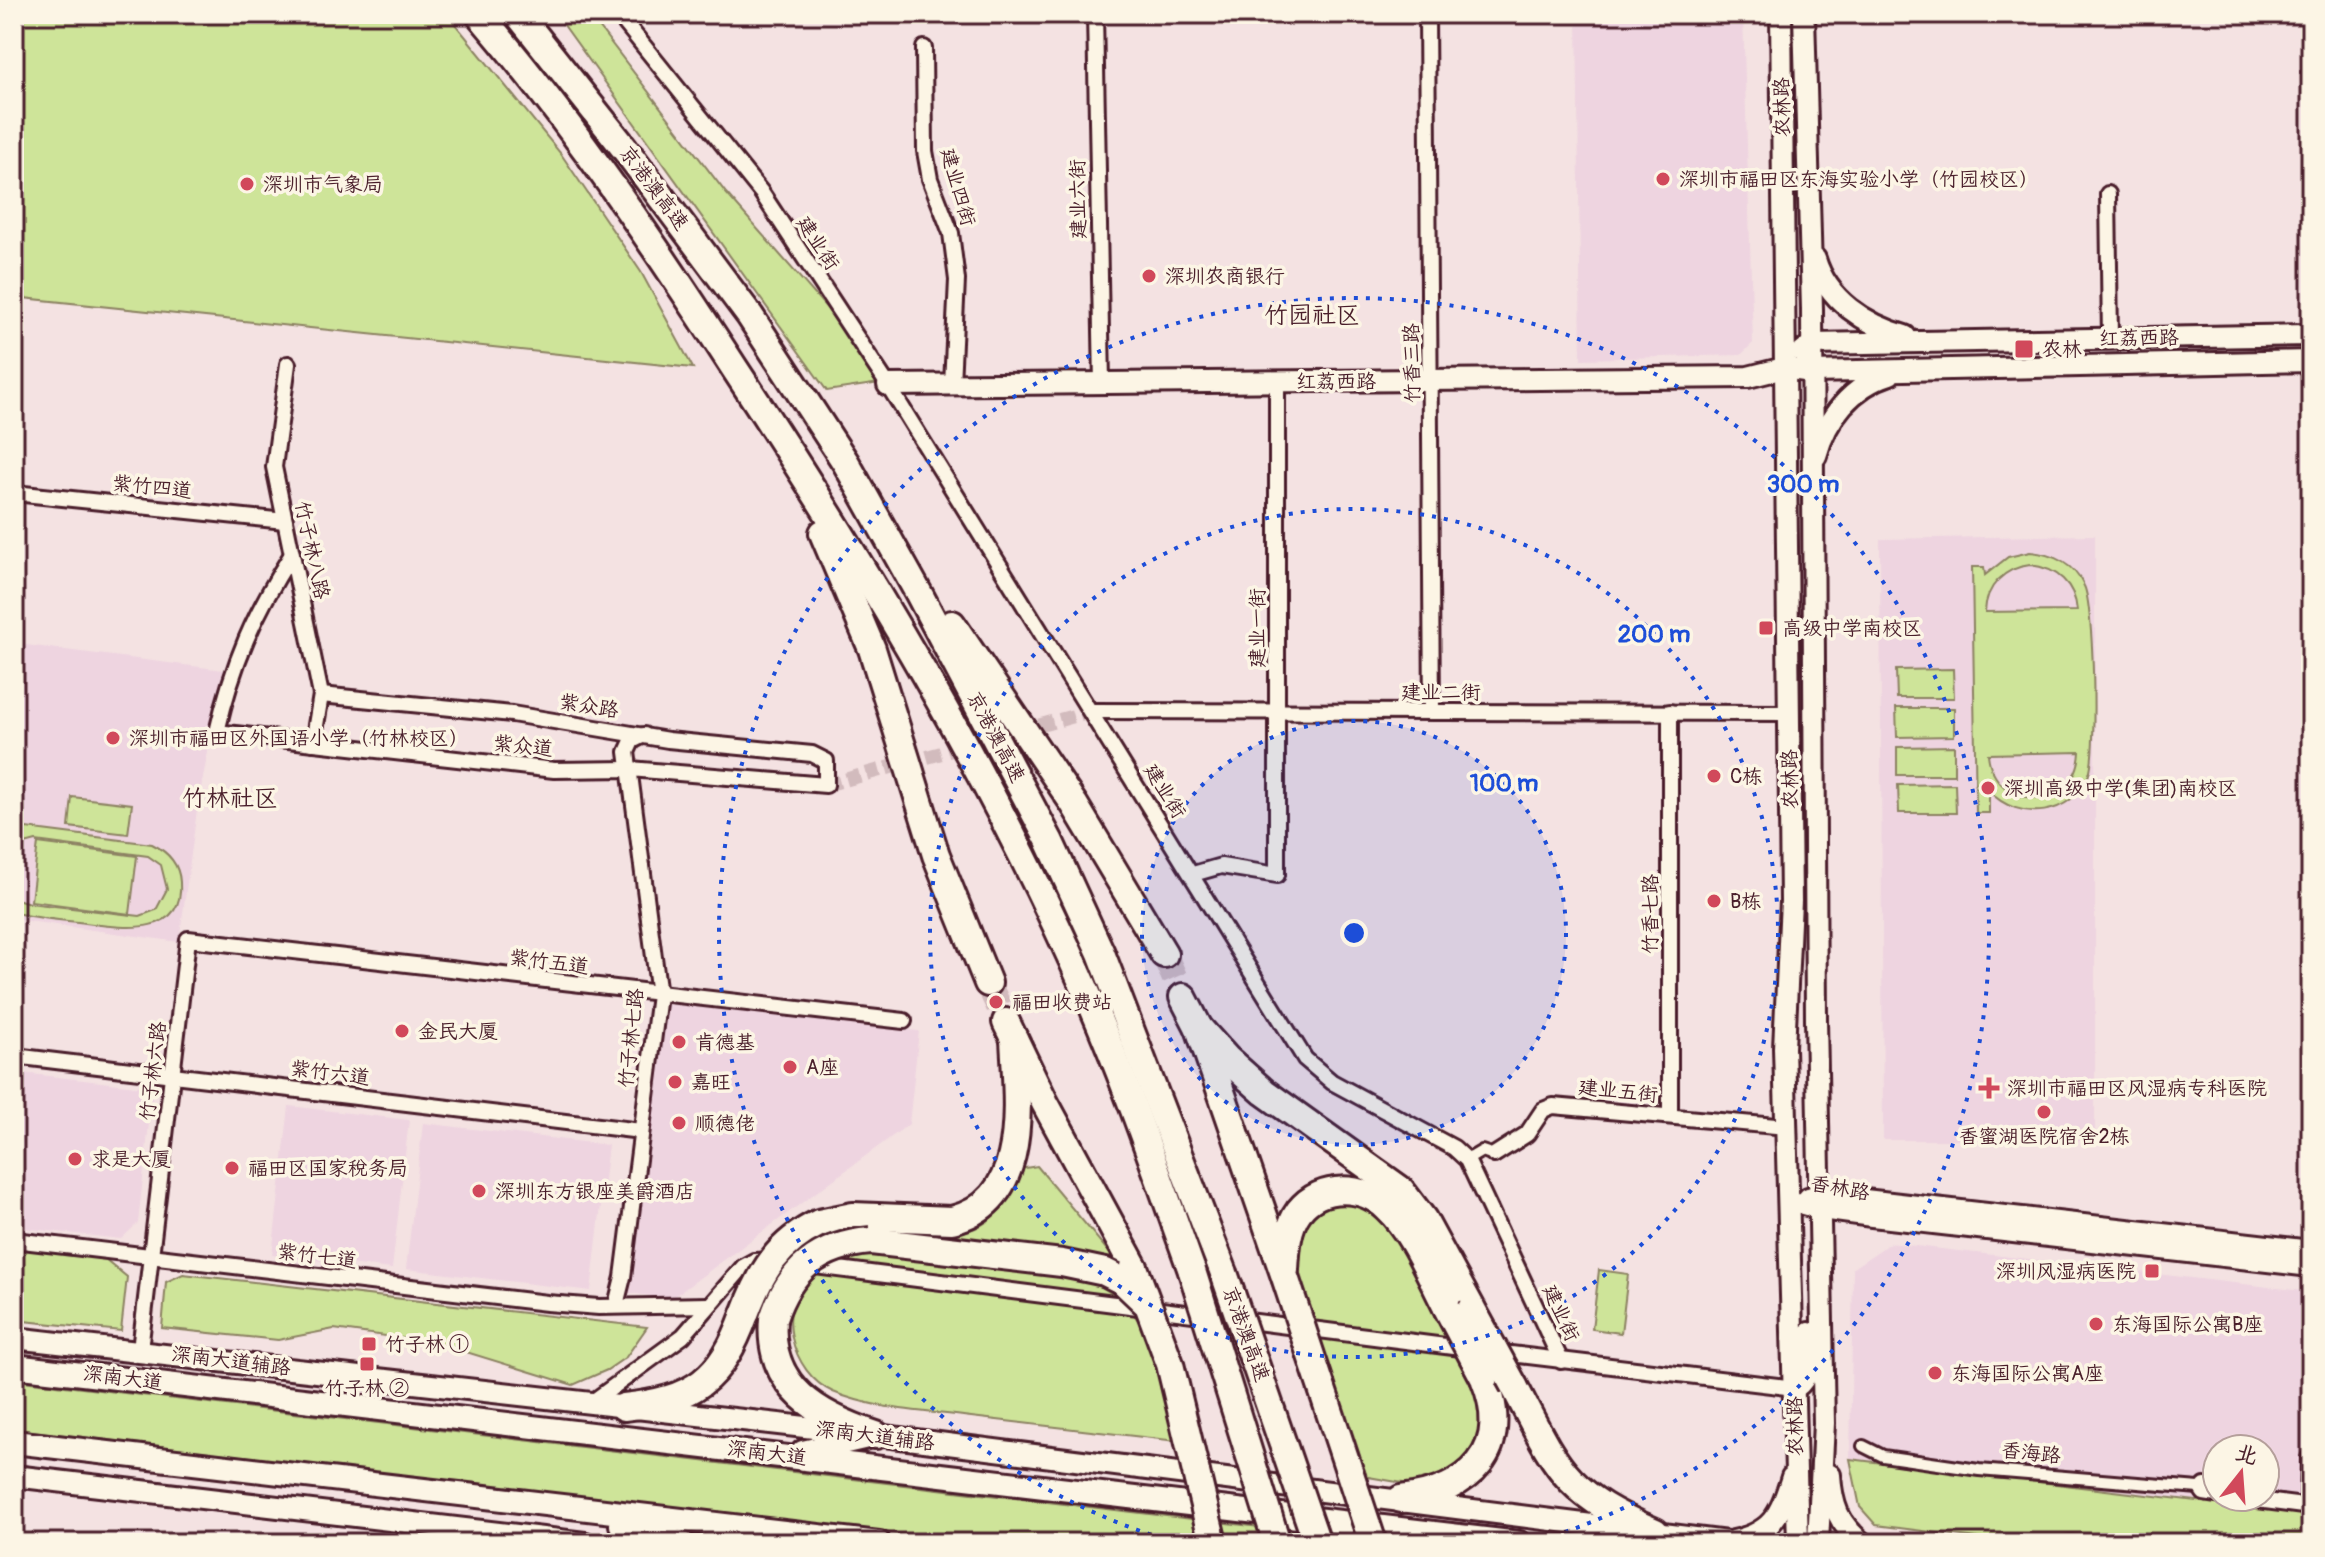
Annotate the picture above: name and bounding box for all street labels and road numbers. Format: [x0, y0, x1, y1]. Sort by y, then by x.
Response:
street label: 农林路 [1769, 76, 1795, 137]
street label: 京港澳高速 [614, 141, 694, 235]
street label: 建业四街 [935, 145, 981, 229]
street label: 建业六街 [1065, 159, 1091, 239]
street label: 建业街 [791, 211, 845, 275]
street label: 竹香三路 [1399, 322, 1425, 403]
street label: 红荔西路 [2099, 325, 2180, 351]
street label: 红荔西路 [1296, 369, 1377, 394]
street label: 紫竹四道 [111, 470, 193, 504]
street label: 竹子林八路 [289, 498, 335, 602]
street label: 建业一街 [1245, 588, 1270, 668]
street label: 建业二街 [1401, 680, 1481, 705]
street label: 京港澳高速 [961, 687, 1031, 787]
street label: 紫众路 [557, 689, 622, 723]
street label: 紫众道 [492, 730, 554, 762]
street label: 农林路 [1777, 748, 1803, 809]
street label: 建业街 [1139, 759, 1191, 823]
street label: 竹香七路 [1638, 873, 1663, 954]
street label: 紫竹五道 [508, 945, 590, 979]
street label: 竹子林七路 [613, 986, 649, 1089]
street label: 竹子林六路 [134, 1019, 172, 1122]
street label: 紫竹六道 [289, 1056, 371, 1090]
street label: 建业五街 [1577, 1074, 1659, 1108]
street label: 香林路 [1808, 1170, 1873, 1206]
street label: 紫竹七道 [276, 1239, 358, 1273]
street label: 建业街 [1537, 1281, 1585, 1345]
street label: 京港澳高速 [1217, 1283, 1275, 1385]
street label: 深南大道辅路 [170, 1341, 293, 1381]
street label: 深南大道 [82, 1361, 164, 1395]
street label: 农林路 [1782, 1395, 1808, 1456]
street label: 深南大道辅路 [814, 1416, 937, 1456]
street label: 深南大道 [726, 1436, 808, 1470]
street label: 香海路 [2000, 1437, 2063, 1469]

